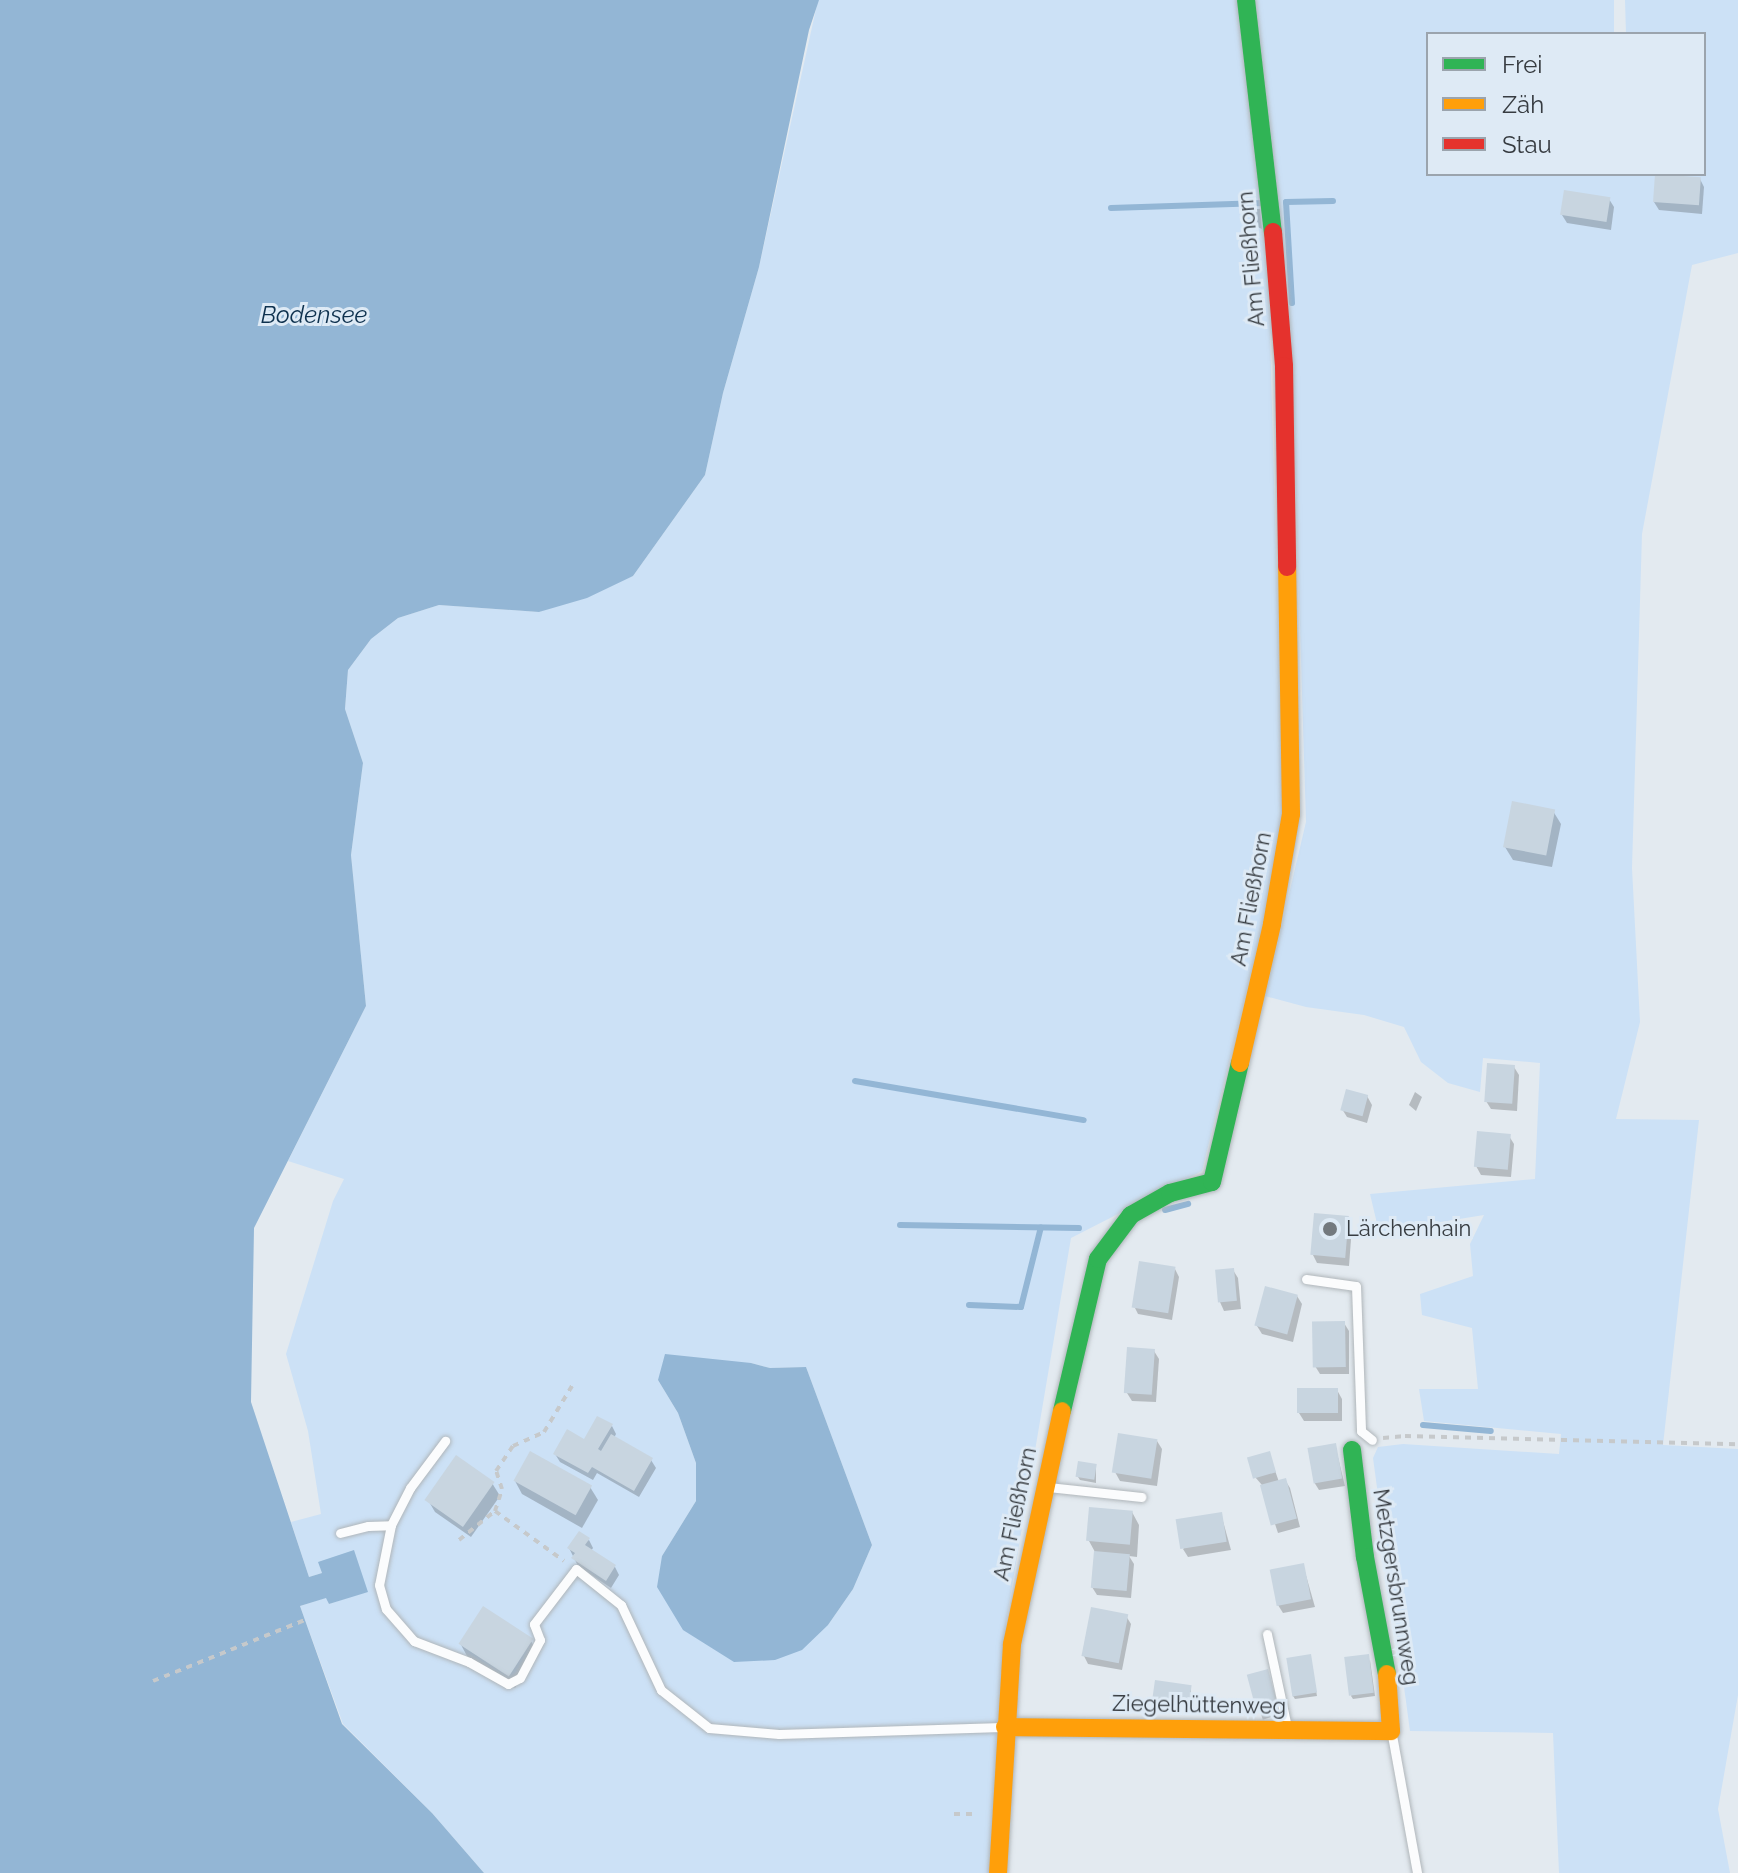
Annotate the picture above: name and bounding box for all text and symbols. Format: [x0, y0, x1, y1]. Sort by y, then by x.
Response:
legend [1426, 32, 1706, 176]
text: Frei [1502, 50, 1543, 79]
text: Zäh [1502, 90, 1544, 119]
text: Stau [1502, 130, 1552, 159]
street label: Am Fließhorn [1232, 190, 1270, 328]
water label: Bodensee [261, 301, 367, 329]
street label: Am Fließhorn [1225, 830, 1277, 968]
place label: Lärchenhain [1346, 1216, 1471, 1242]
marker: Lärchenhain [1321, 1220, 1339, 1238]
street label: Am Fließhorn [988, 1445, 1042, 1583]
street label: Metzgersbrunnweg [1367, 1487, 1425, 1687]
street label: Ziegelhüttenweg [1112, 1690, 1286, 1720]

